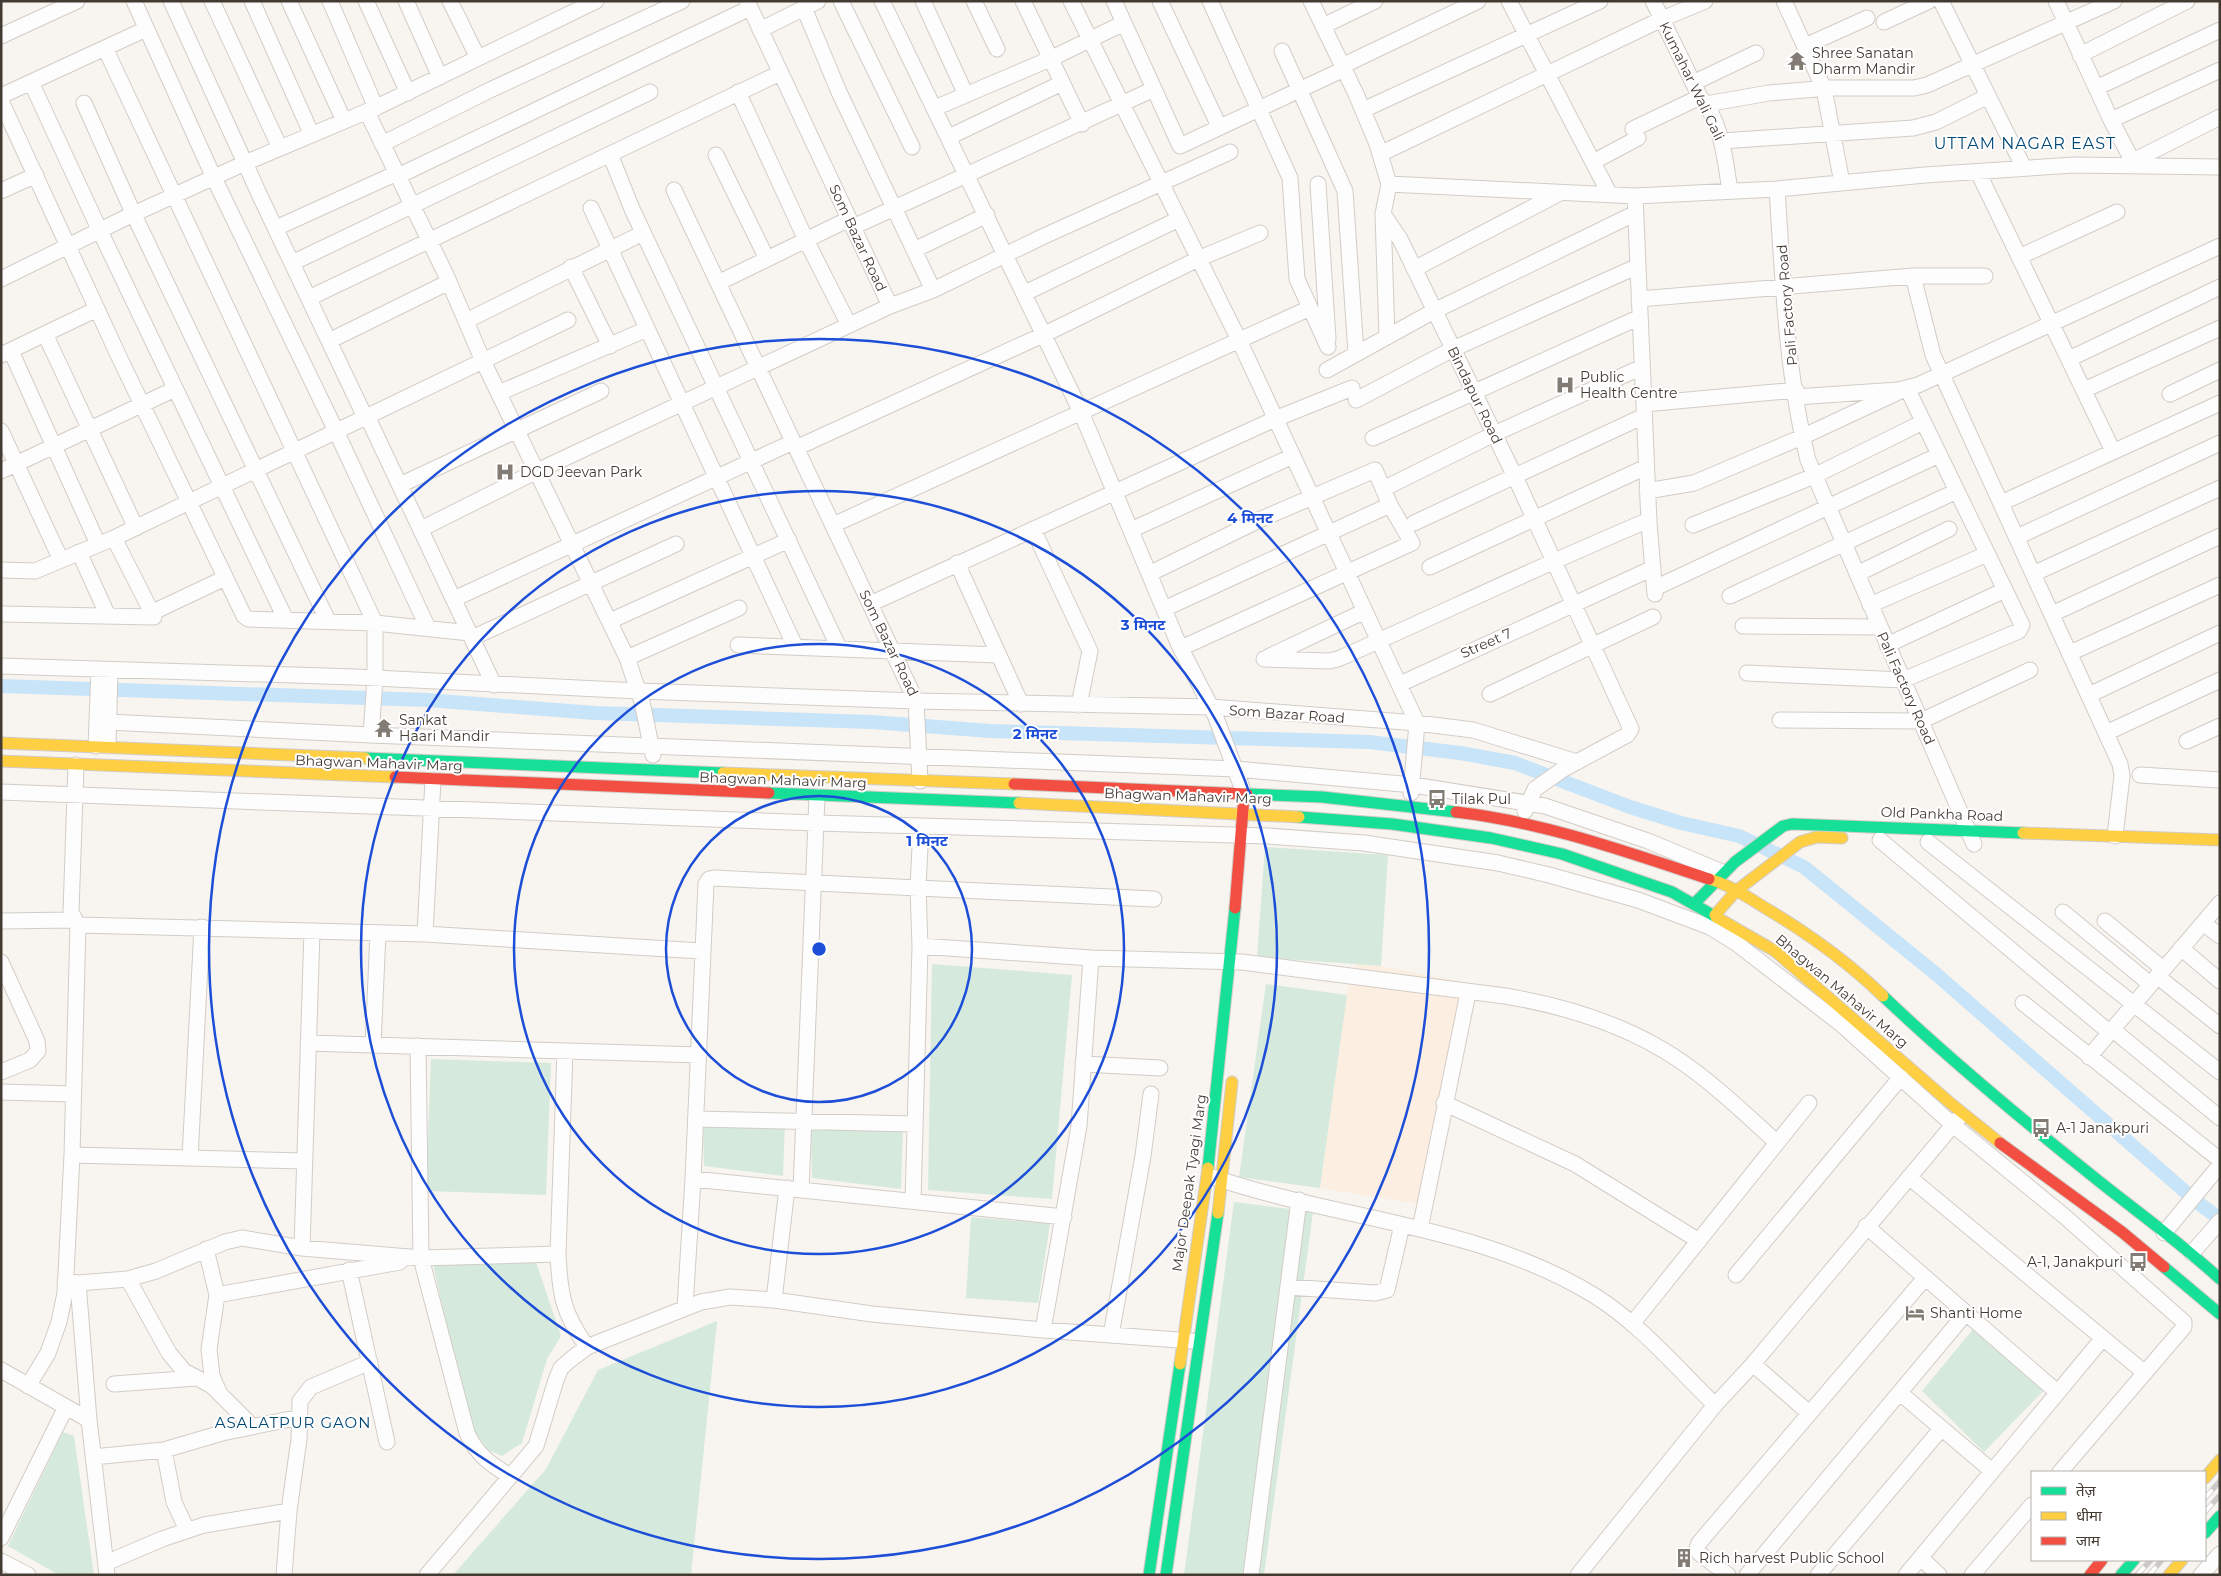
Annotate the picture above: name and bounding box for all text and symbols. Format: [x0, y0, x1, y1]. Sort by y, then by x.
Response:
street label: Kumahar Wali Gali [1655, 19, 1729, 143]
place label: Shree Sanatan Dharm Mandir [1812, 44, 1916, 78]
temple icon: Shree Sanatan Dharm Mandir [1786, 50, 1808, 72]
district label: UTTAM NAGAR EAST [1934, 134, 2116, 153]
street label: Som Bazar Road [825, 182, 891, 294]
street label: Pali Factory Road [1773, 244, 1801, 366]
street label: Bindapur Road [1444, 343, 1506, 447]
place label: Public Health Centre [1580, 368, 1677, 402]
hospital icon: Public Health Centre [1554, 374, 1576, 396]
hospital icon: DGD Jeevan Park [494, 461, 516, 483]
place label: DGD Jeevan Park [520, 463, 643, 481]
text: 4 मिनट [1227, 508, 1274, 527]
street label: Som Bazar Road [855, 587, 923, 699]
text: 3 मिनट [1120, 615, 1166, 634]
street label: Street 7 [1458, 624, 1514, 662]
street label: Pali Factory Road [1873, 629, 1939, 747]
street label: Som Bazar Road [1228, 701, 1346, 727]
place label: Sankat Haari Mandir [399, 711, 490, 745]
temple icon: Sankat Haari Mandir [373, 717, 395, 739]
text: 2 मिनट [1013, 724, 1058, 743]
street label: Bhagwan Mahavir Marg [295, 751, 463, 775]
street label: Bhagwan Mahavir Marg [699, 768, 867, 792]
street label: Bhagwan Mahavir Marg [1104, 784, 1272, 808]
bus stop icon: Tilak Pul [1426, 788, 1448, 810]
place label: Tilak Pul [1452, 790, 1511, 808]
street label: Old Pankha Road [1880, 803, 2004, 825]
text: 1 मिनट [906, 831, 949, 850]
street label: Bhagwan Mahavir Marg [1772, 930, 1912, 1052]
centre of rings [810, 940, 828, 958]
street label: Major Deepak Tyagi Marg [1168, 1093, 1210, 1273]
bus stop icon: A-1 Janakpuri [2030, 1117, 2052, 1139]
place label: A-1 Janakpuri [2056, 1119, 2149, 1137]
bus stop icon: A-1, Janakpuri [2127, 1251, 2149, 1273]
place label: A-1, Janakpuri [2027, 1253, 2123, 1271]
hotel icon: Shanti Home [1904, 1302, 1926, 1324]
place label: Shanti Home [1930, 1304, 2022, 1322]
district label: ASALATPUR GAON [215, 1413, 371, 1432]
legend [2031, 1471, 2206, 1561]
text: तेज़ [2076, 1481, 2097, 1500]
text: धीमा [2076, 1506, 2103, 1525]
text: जाम [2076, 1531, 2101, 1550]
building icon: Rich harvest Public School [1673, 1547, 1695, 1569]
place label: Rich harvest Public School [1699, 1549, 1885, 1567]

